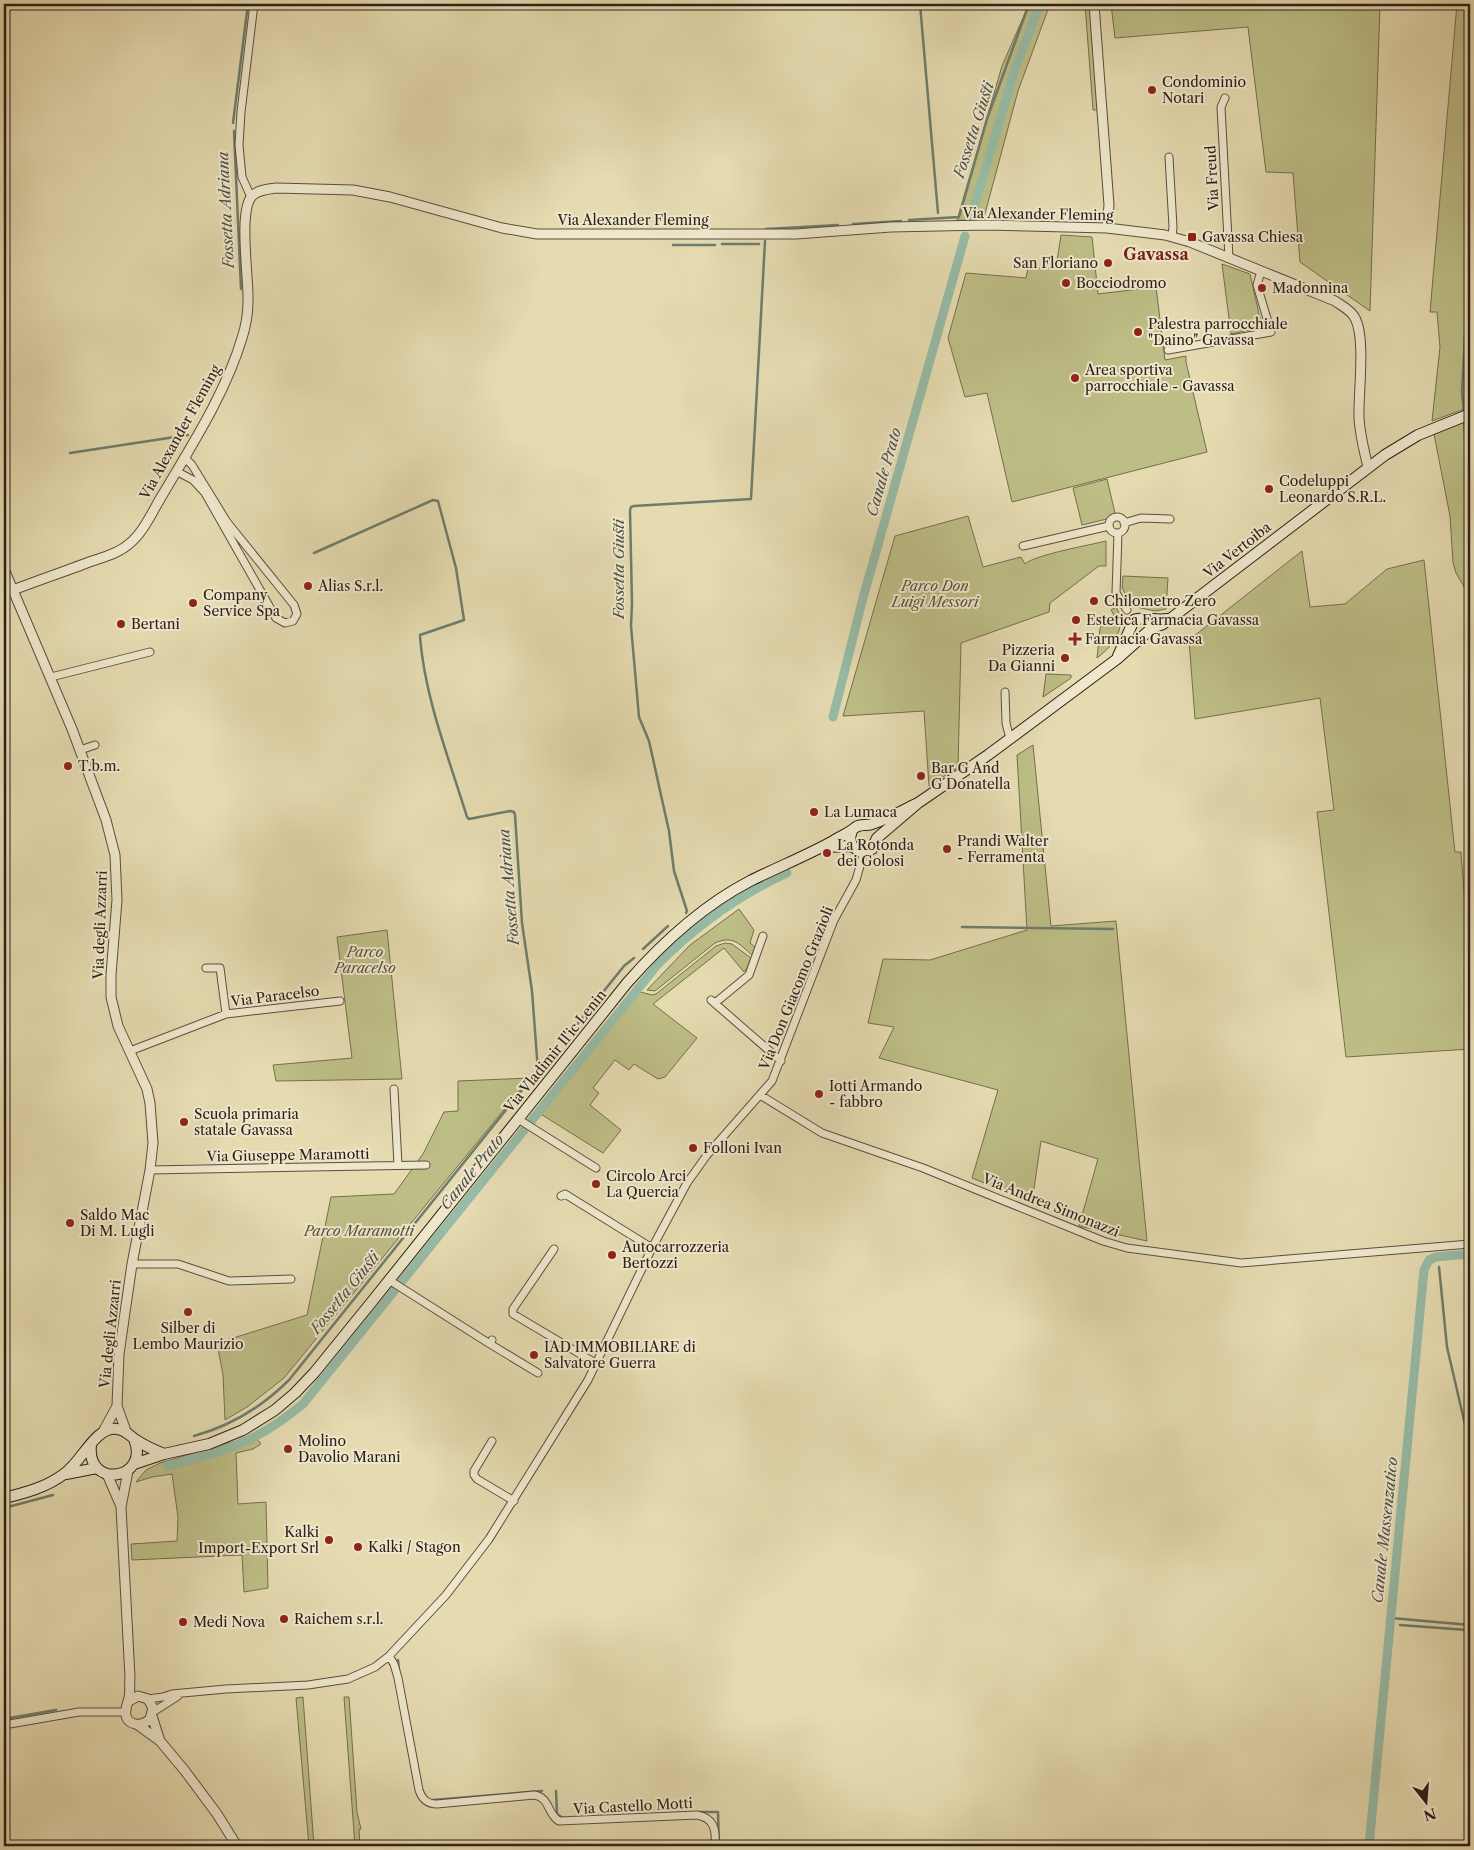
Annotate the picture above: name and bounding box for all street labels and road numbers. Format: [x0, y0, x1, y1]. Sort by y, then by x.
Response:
street label: Via Freud [1201, 145, 1223, 212]
street label: Via Alexander Fleming [961, 204, 1114, 224]
street label: Via Alexander Fleming [556, 211, 709, 229]
street label: Via Alexander Fleming [135, 361, 225, 503]
street label: Via Vertoiba [1199, 518, 1275, 583]
street label: Via degli Azzarri [89, 870, 111, 981]
street label: Via Don Giacomo Grazioli [755, 904, 837, 1073]
street label: Via Paracelso [229, 982, 320, 1010]
street label: Via Vladimir Il'ic Lenin [499, 986, 610, 1117]
street label: Via Giuseppe Maramotti [206, 1145, 369, 1165]
street label: Via Andrea Simonazzi [979, 1169, 1122, 1241]
street label: Via degli Azzarri [95, 1279, 125, 1390]
street label: Via Castello Motti [572, 1794, 693, 1818]

